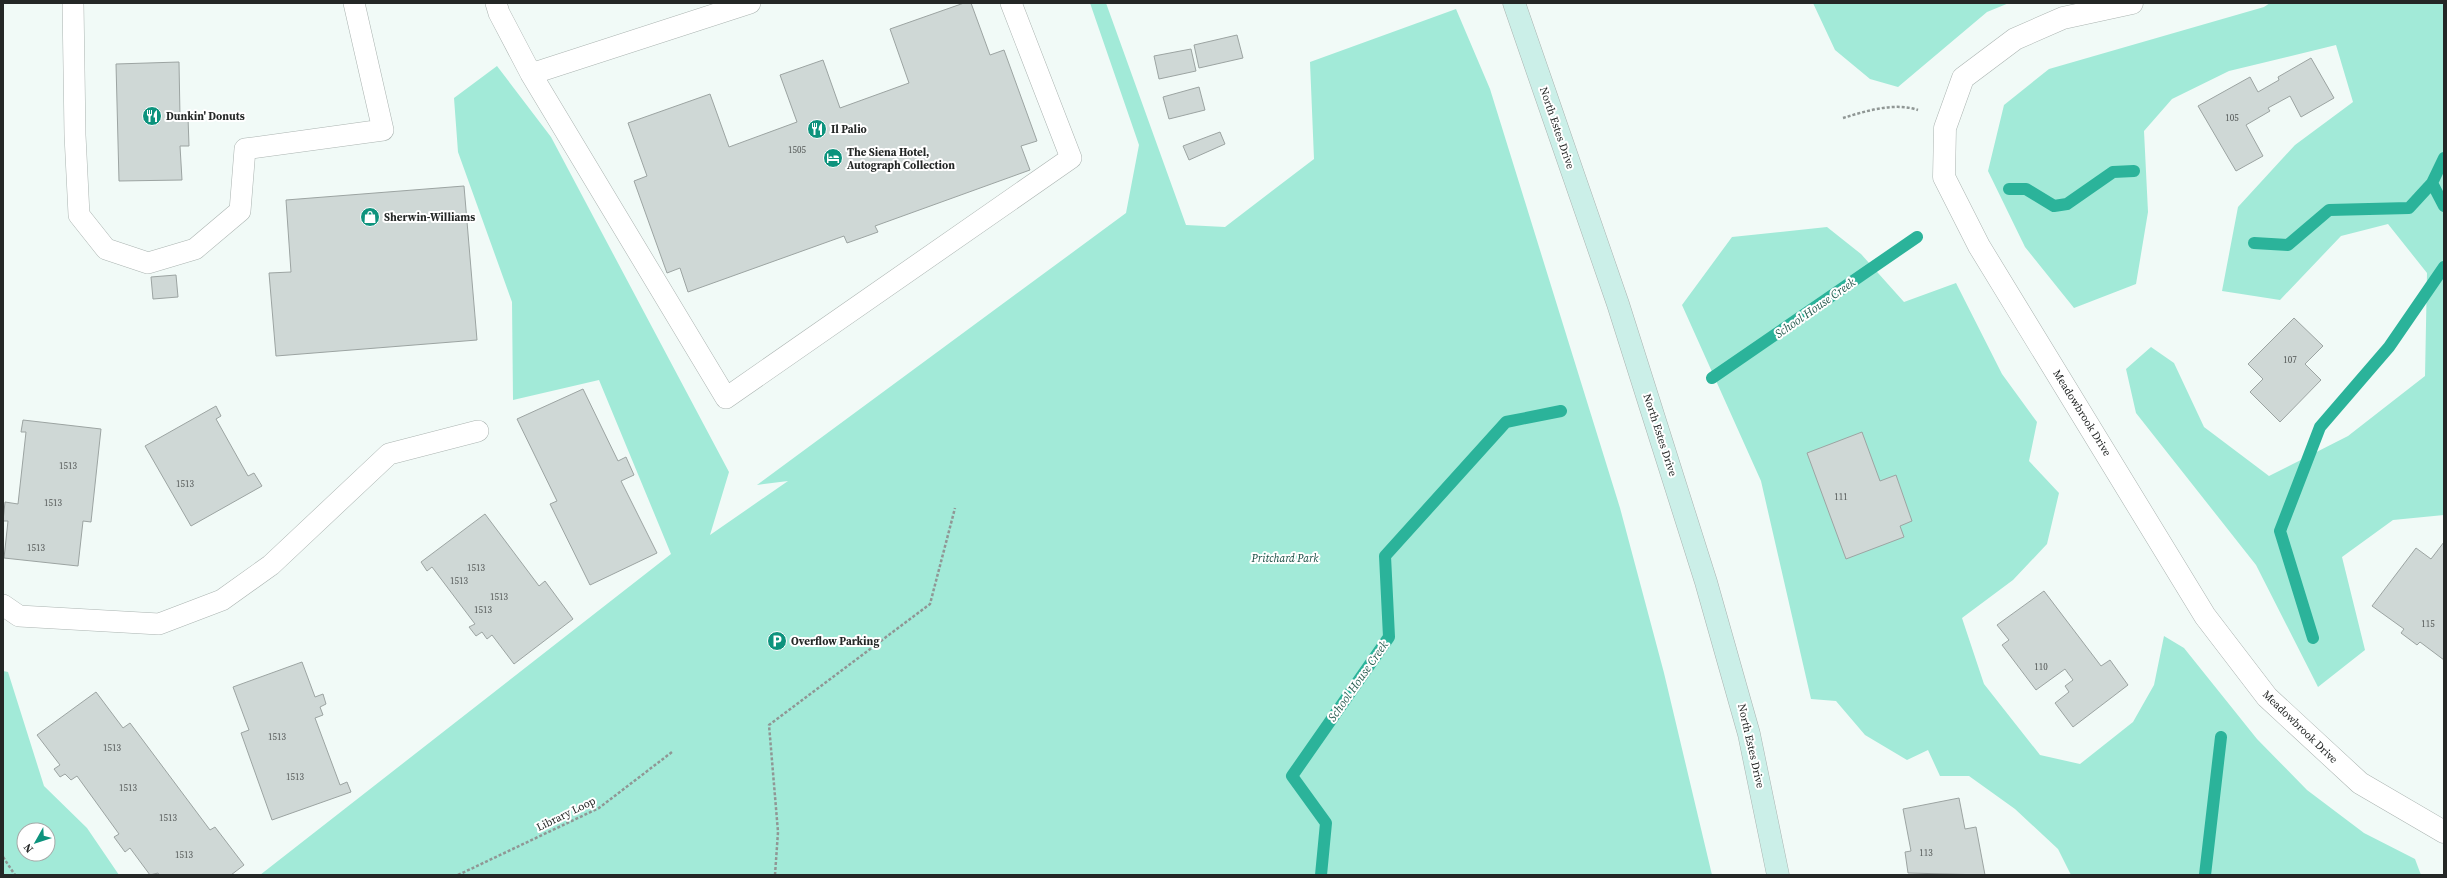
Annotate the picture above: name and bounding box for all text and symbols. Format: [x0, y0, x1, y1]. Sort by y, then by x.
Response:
street label: North Estes Drive [1536, 85, 1578, 171]
restaurant icon: Dunkin' Donuts [141, 105, 163, 127]
place label: Dunkin' Donuts [166, 109, 245, 124]
house number: 105 [2225, 112, 2239, 124]
restaurant icon: Il Palio [806, 118, 828, 140]
place label: Il Palio [831, 122, 867, 137]
house number: 1505 [788, 144, 806, 156]
place label: The Siena Hotel, Autograph Collection [847, 145, 955, 173]
hotel icon: The Siena Hotel, Autograph Collection [822, 147, 844, 169]
shop icon: Sherwin-Williams [359, 206, 381, 228]
place label: Sherwin-Williams [384, 210, 475, 225]
water label: School House Creek [1772, 274, 1859, 342]
house number: 107 [2283, 354, 2297, 366]
street label: Meadowbrook Drive [2049, 367, 2115, 459]
street label: North Estes Drive [1640, 392, 1681, 479]
house number: 1513 [59, 460, 77, 472]
house number: 1513 [176, 478, 194, 490]
house number: 111 [1834, 491, 1848, 503]
house number: 1513 [44, 497, 62, 509]
house number: 1513 [27, 542, 45, 554]
park label: Pritchard Park [1251, 551, 1319, 566]
house number: 1513 [467, 562, 485, 574]
house number: 1513 [450, 575, 468, 587]
house number: 1513 [490, 591, 508, 603]
house number: 1513 [474, 604, 492, 616]
house number: 115 [2421, 618, 2435, 630]
parking icon: Overflow Parking [766, 630, 788, 652]
place label: Overflow Parking [791, 634, 879, 649]
water label: School House Creek [1324, 637, 1392, 724]
house number: 110 [2034, 661, 2048, 673]
street label: Meadowbrook Drive [2259, 687, 2341, 767]
street label: North Estes Drive [1734, 702, 1768, 790]
house number: 1513 [268, 731, 286, 743]
house number: 1513 [103, 742, 121, 754]
house number: 1513 [286, 771, 304, 783]
house number: 1513 [119, 782, 137, 794]
street label: Library Loop [534, 793, 598, 835]
house number: 1513 [159, 812, 177, 824]
north arrow [16, 822, 56, 862]
text: N [20, 840, 37, 856]
house number: 113 [1919, 847, 1933, 859]
house number: 1513 [175, 849, 193, 861]

